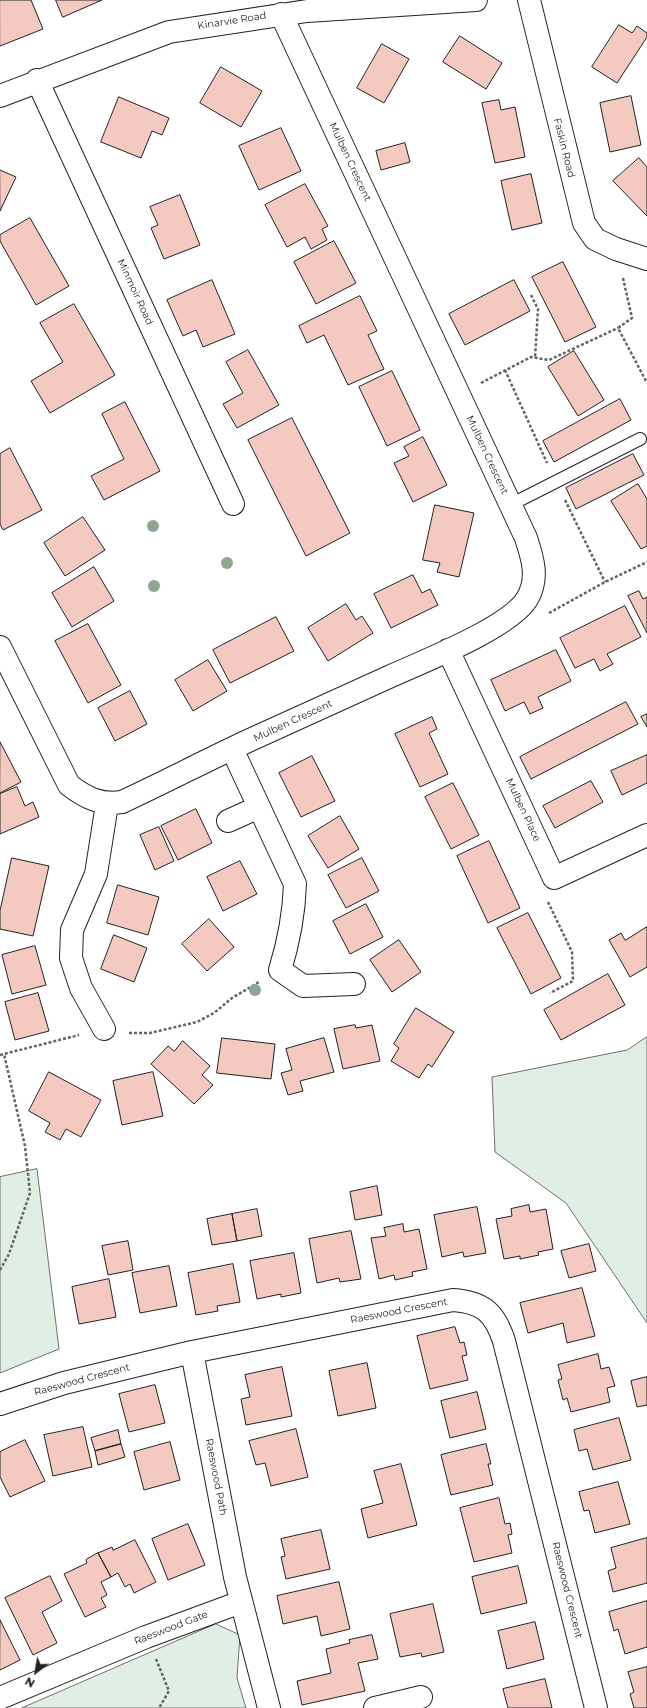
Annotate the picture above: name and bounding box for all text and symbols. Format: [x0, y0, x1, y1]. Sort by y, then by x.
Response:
street label: Kinarvie Road [197, 10, 267, 32]
street label: Faskin Road [551, 117, 577, 179]
street label: Mulben Crescent [327, 121, 373, 203]
street label: Minmoir Road [114, 257, 156, 327]
street label: Mulben Crescent [464, 414, 510, 496]
street label: Mulben Crescent [252, 698, 334, 744]
street label: Mulben Place [503, 776, 543, 844]
street label: Raeswood Crescent [349, 1296, 449, 1326]
street label: Raeswood Crescent [33, 1361, 131, 1399]
street label: Raeswood Path [203, 1437, 229, 1517]
street label: Raeswood Crescent [549, 1541, 585, 1639]
street label: Raeswood Gate [132, 1608, 210, 1648]
north arrow [16, 1652, 56, 1692]
text: N [22, 1674, 37, 1691]

